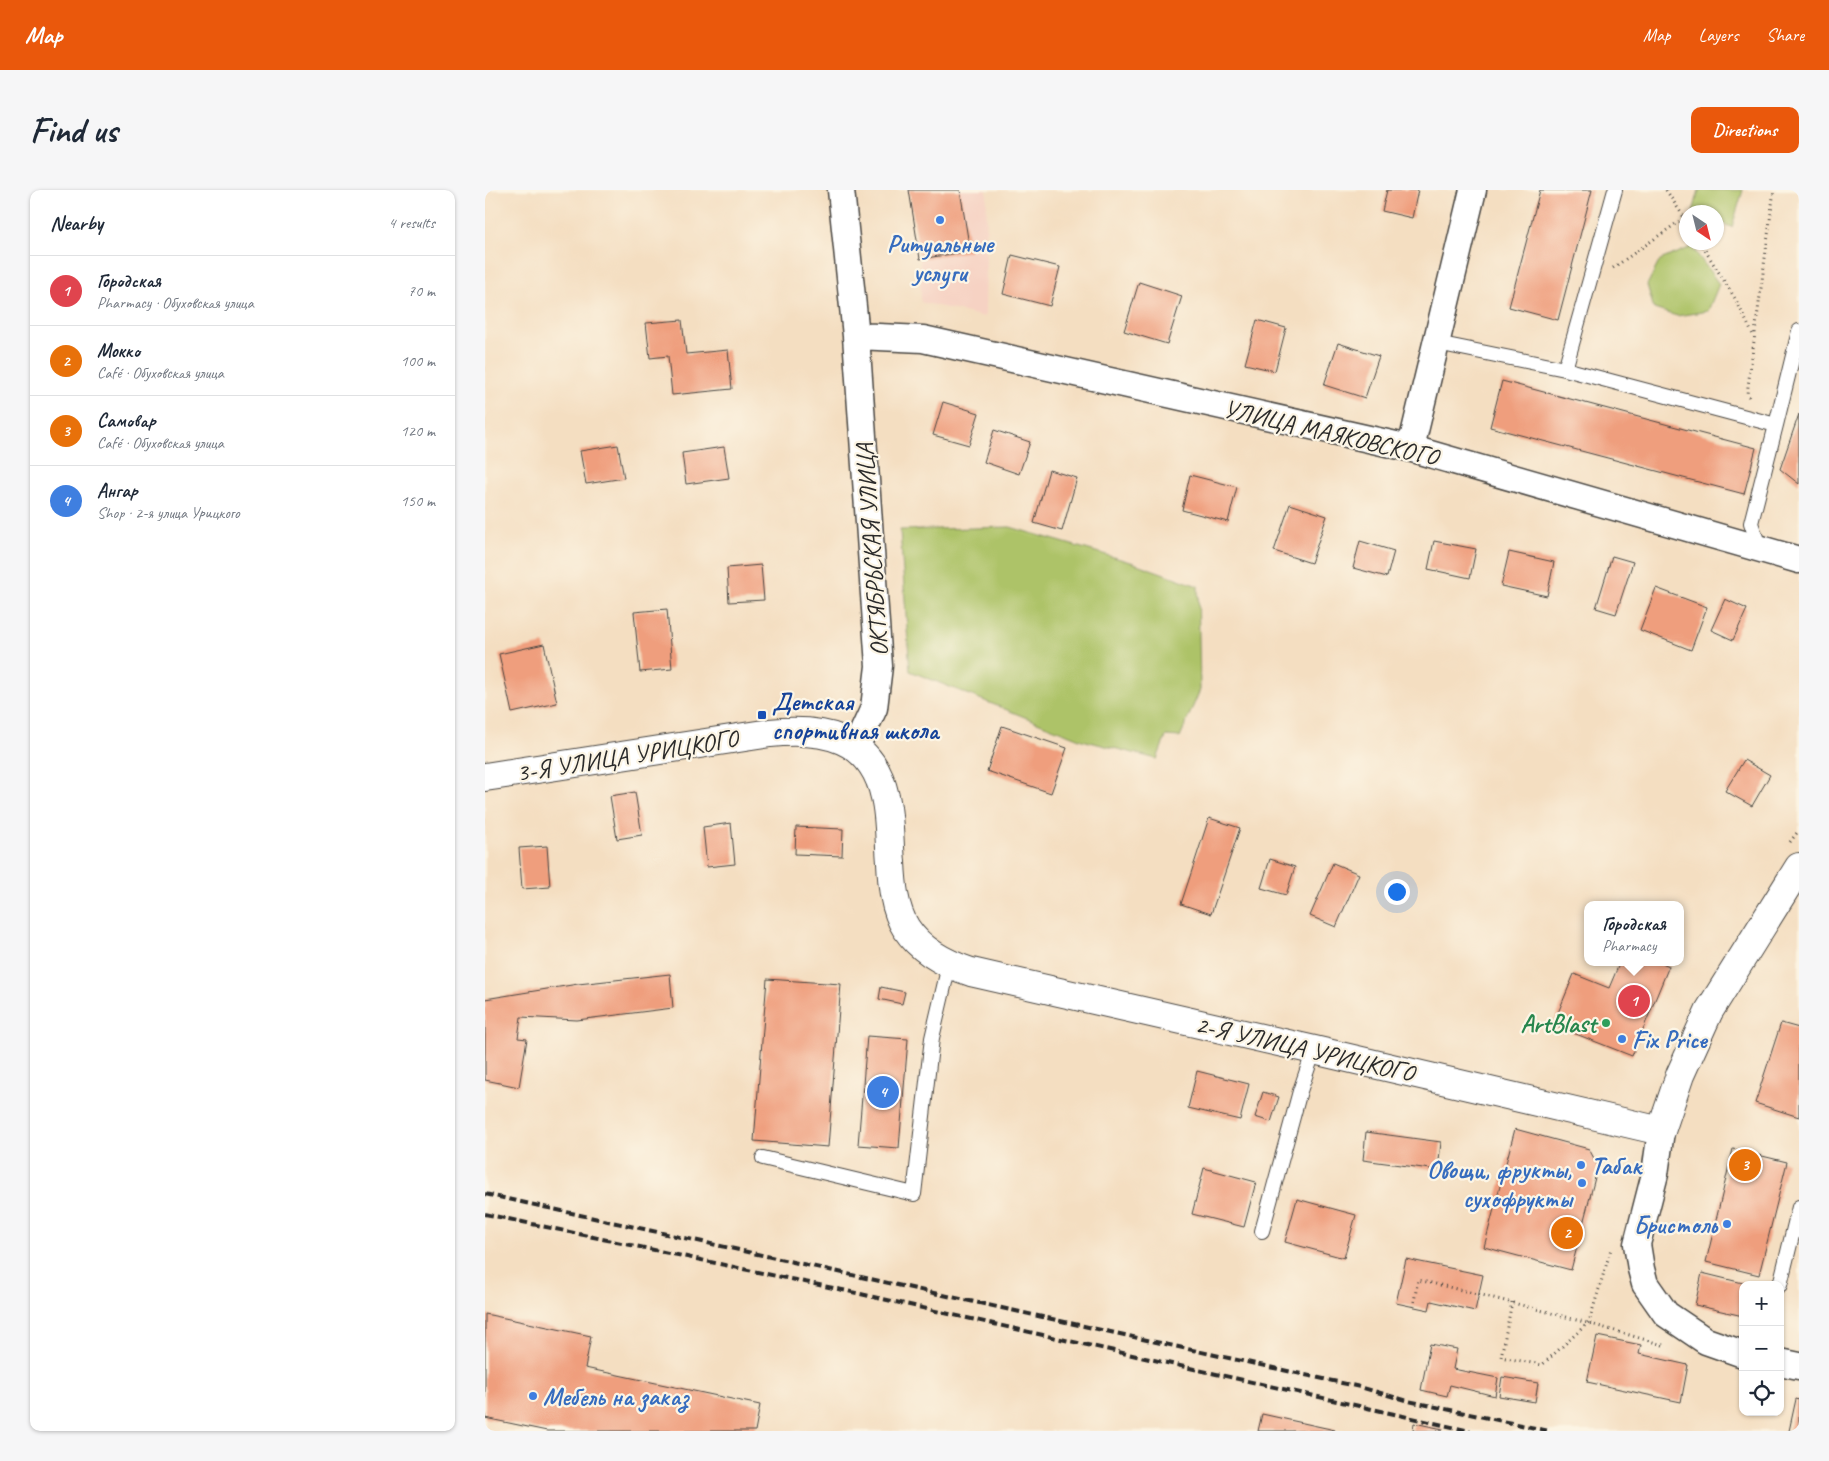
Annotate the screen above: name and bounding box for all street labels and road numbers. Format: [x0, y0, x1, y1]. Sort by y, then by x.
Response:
street label: УЛИЦА МАЯКОВСКОГО [1220, 393, 1444, 474]
street label: ОКТЯБРЬСКАЯ УЛИЦА [848, 441, 895, 658]
street label: 3-Я УЛИЦА УРИЦКОГО [514, 722, 743, 789]
street label: 2-Я УЛИЦА УРИЦКОГО [1192, 1008, 1420, 1090]

